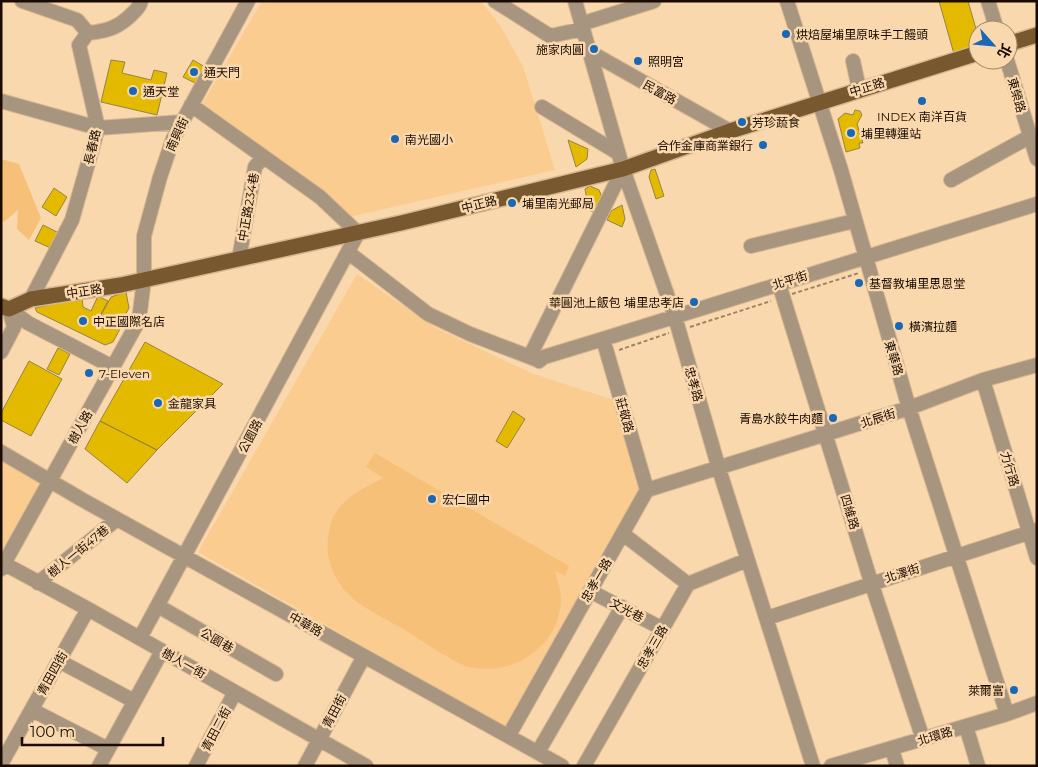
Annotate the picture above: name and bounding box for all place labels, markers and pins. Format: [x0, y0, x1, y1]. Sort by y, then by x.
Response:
place label: 烘焙屋埔里原味手工饅頭 [796, 27, 928, 42]
marker: 烘焙屋埔里原味手工饅頭 [780, 28, 792, 40]
place label: 施家肉圓 [536, 42, 584, 57]
marker: 施家肉圓 [588, 43, 600, 55]
place label: 照明宮 [648, 54, 684, 69]
marker: 照明宮 [632, 55, 644, 67]
place label: 通天門 [204, 65, 240, 80]
marker: 通天門 [188, 66, 200, 78]
place label: 通天堂 [143, 84, 179, 99]
marker: 通天堂 [127, 85, 139, 97]
marker: INDEX 南洋百貨 [916, 95, 928, 107]
place label: INDEX 南洋百貨 [877, 109, 967, 124]
place label: 芳珍蔬食 [752, 115, 800, 130]
marker: 芳珍蔬食 [736, 116, 748, 128]
place label: 埔里轉運站 [861, 126, 921, 141]
marker: 埔里轉運站 [845, 127, 857, 139]
place label: 南光國小 [405, 132, 453, 147]
marker: 南光國小 [389, 133, 401, 145]
place label: 合作金庫商業銀行 [657, 138, 753, 153]
marker: 合作金庫商業銀行 [757, 139, 769, 151]
place label: 埔里南光郵局 [522, 196, 594, 211]
marker: 埔里南光郵局 [506, 197, 518, 209]
place label: 基督教埔里思恩堂 [869, 276, 965, 291]
marker: 基督教埔里思恩堂 [853, 277, 865, 289]
place label: 華圓池上飯包 埔里忠孝店 [549, 295, 684, 310]
marker: 華圓池上飯包 埔里忠孝店 [688, 296, 700, 308]
place label: 中正國際名店 [93, 314, 165, 329]
marker: 中正國際名店 [77, 315, 89, 327]
place label: 橫濱拉麵 [909, 319, 957, 334]
marker: 橫濱拉麵 [893, 320, 905, 332]
place label: 7-Eleven [99, 366, 150, 381]
marker: 7-Eleven [83, 367, 95, 379]
place label: 金龍家具 [168, 396, 216, 411]
marker: 金龍家具 [152, 397, 164, 409]
place label: 青島水餃牛肉麵 [739, 411, 823, 426]
marker: 青島水餃牛肉麵 [827, 412, 839, 424]
place label: 宏仁國中 [442, 492, 490, 507]
marker: 宏仁國中 [426, 493, 438, 505]
place label: 萊爾富 [968, 683, 1004, 698]
marker: 萊爾富 [1008, 684, 1020, 696]

